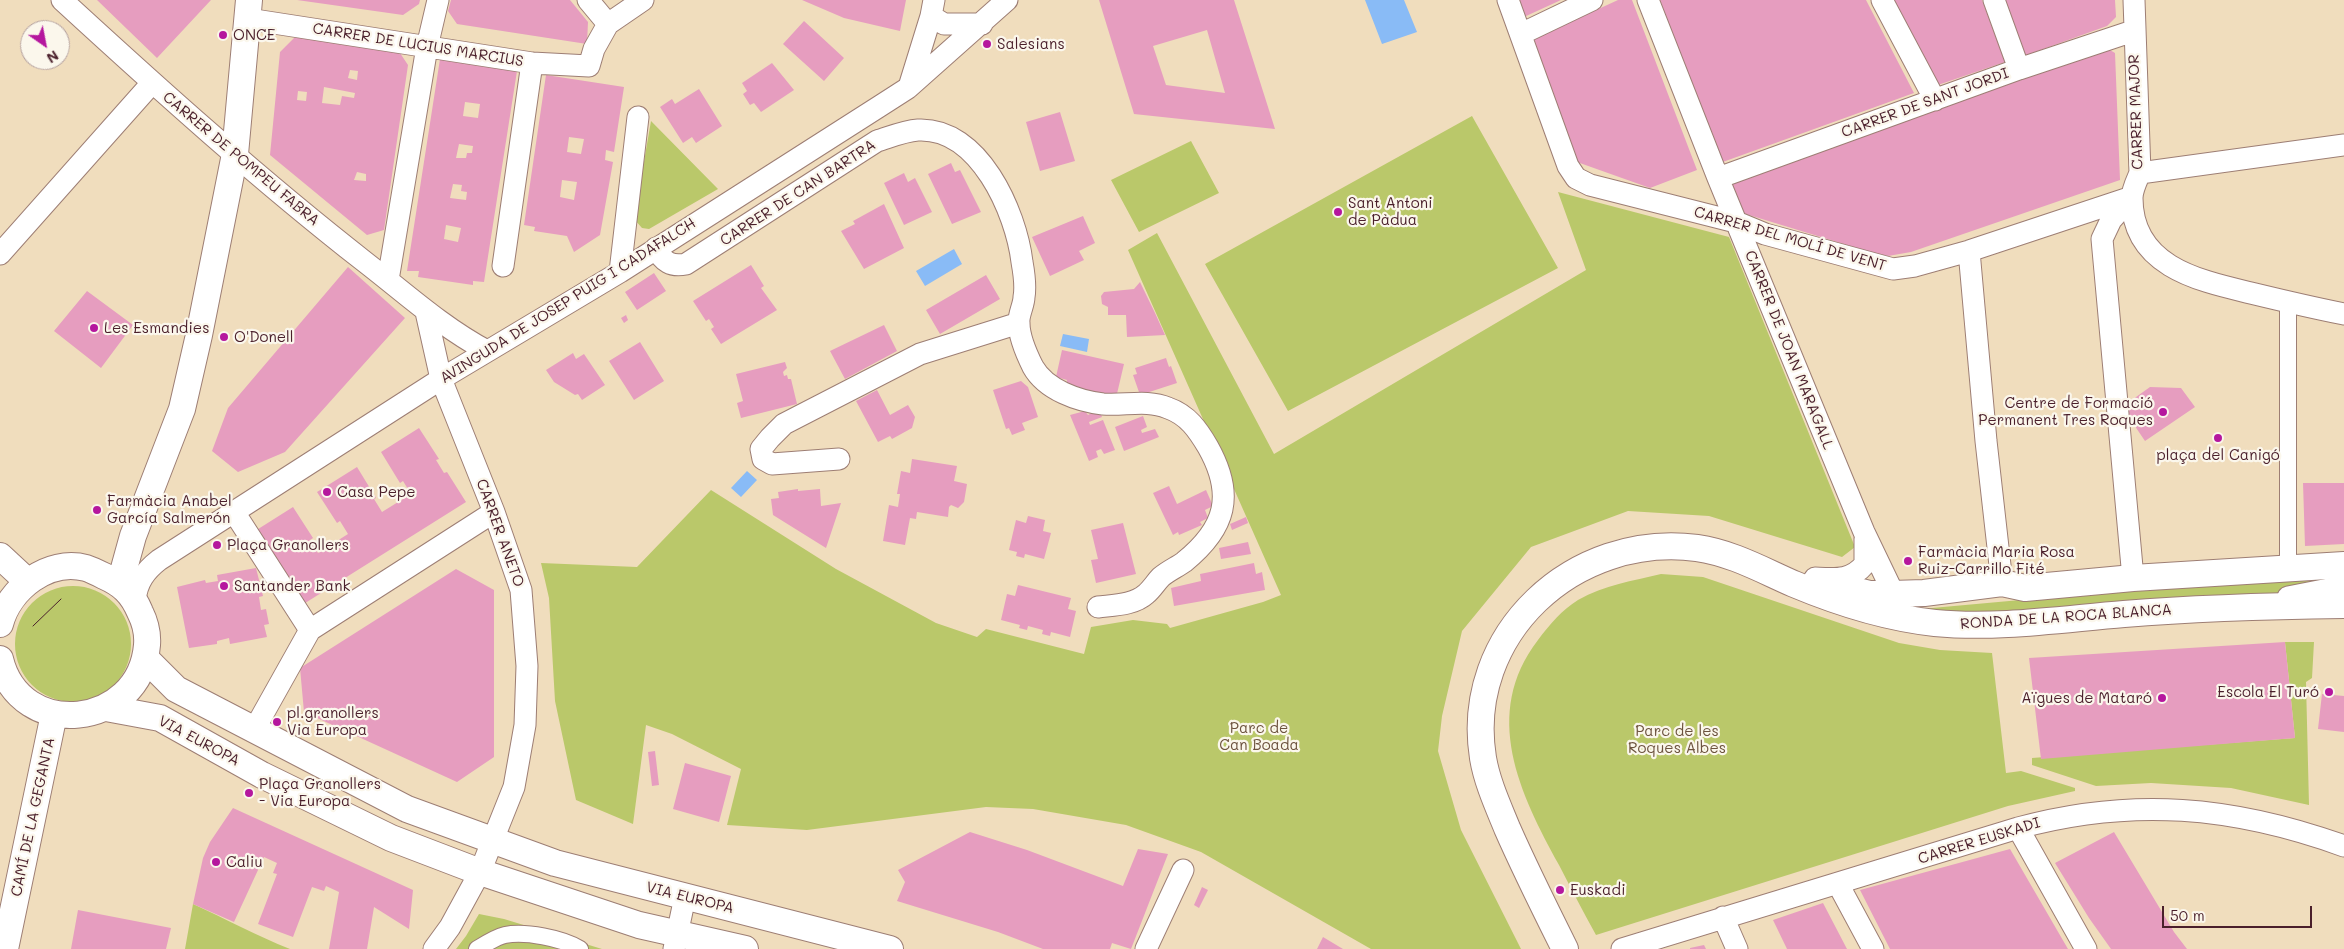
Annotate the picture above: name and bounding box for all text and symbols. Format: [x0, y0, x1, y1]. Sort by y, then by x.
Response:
street label: CARRER DE LUCIUS MARCIUS [311, 19, 525, 71]
north arrow [20, 20, 70, 70]
place label: ONCE [233, 26, 275, 44]
marker: ONCE [217, 29, 229, 41]
place label: Salesians [997, 35, 1065, 53]
marker: Salesians [981, 38, 993, 50]
text: N [43, 46, 63, 68]
street label: CARRER MAJOR [2125, 54, 2147, 170]
street label: CARRER DE SANT JORDI [1839, 64, 2011, 142]
street label: CARRER DE POMPEU FABRA [159, 88, 323, 230]
street label: CARRER DE CAN BARTRA [717, 136, 879, 250]
place label: Sant Antoni de Pàdua [1348, 194, 1433, 229]
street label: CARRER DEL MOLÍ DE VENT [1692, 203, 1888, 275]
marker: Sant Antoni de Pàdua [1332, 206, 1344, 218]
street label: AVINGUDA DE JOSEP PUIG I CADAFALCH [437, 214, 699, 388]
street label: CARRER DE JOAN MARAGALL [1741, 248, 1837, 452]
place label: Les Esmandies [104, 319, 209, 337]
marker: Les Esmandies [88, 322, 100, 334]
place label: O'Donell [234, 328, 294, 346]
marker: O'Donell [218, 331, 230, 343]
place label: Centre de Formació Permanent Tres Roques [1978, 394, 2153, 429]
marker: Centre de Formació Permanent Tres Roques [2157, 406, 2169, 418]
marker: plaça del Canigó [2212, 432, 2224, 444]
place label: plaça del Canigó [2156, 446, 2280, 464]
street label: CARRER ANETO [472, 477, 528, 589]
place label: Casa Pepe [337, 483, 415, 501]
marker: Casa Pepe [321, 486, 333, 498]
place label: Farmàcia Anabel García Salmerón [107, 492, 232, 527]
marker: Farmàcia Anabel García Salmerón [91, 504, 103, 516]
place label: Plaça Granollers [227, 536, 349, 554]
marker: Plaça Granollers [211, 539, 223, 551]
place label: Farmàcia Maria Rosa Ruiz-Carrillo Fité [1918, 543, 2075, 578]
marker: Farmàcia Maria Rosa Ruiz-Carrillo Fité [1902, 555, 1914, 567]
place label: Santander Bank [234, 577, 350, 595]
marker: Santander Bank [218, 580, 230, 592]
street label: RONDA DE LA ROCA BLANCA [1960, 601, 2172, 633]
place label: Escola El Turó [2217, 683, 2319, 701]
marker: Escola El Turó [2323, 686, 2335, 698]
place label: Aïgues de Mataró [2021, 689, 2152, 707]
marker: Aïgues de Mataró [2156, 692, 2168, 704]
place label: pl.granollers Via Europa [287, 704, 379, 739]
street label: VIA EUROPA [155, 712, 243, 770]
marker: pl.granollers Via Europa [271, 716, 283, 728]
park label: Parc de Can Boada [1219, 719, 1299, 754]
park label: Parc de les Roques Albes [1628, 722, 1726, 757]
street label: CAMÍ DE LA GEGANTA [7, 736, 59, 898]
place label: Plaça Granollers - Via Europa [259, 775, 381, 810]
marker: Plaça Granollers - Via Europa [243, 787, 255, 799]
street label: CARRER EUSKADI [1916, 814, 2042, 868]
place label: Caliu [226, 853, 263, 871]
marker: Caliu [210, 856, 222, 868]
street label: VIA EUROPA [644, 878, 736, 918]
place label: Euskadi [1570, 881, 1625, 899]
marker: Euskadi [1554, 884, 1566, 896]
scale bar [2164, 896, 2314, 928]
text: 50 m [2170, 905, 2205, 925]

